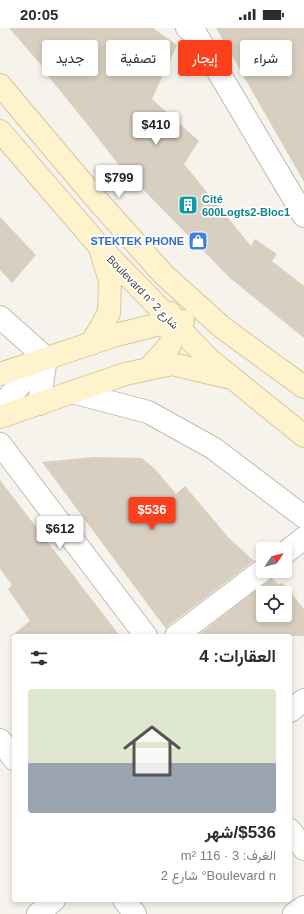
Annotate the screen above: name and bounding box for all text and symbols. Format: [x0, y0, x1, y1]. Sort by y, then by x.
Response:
text: 20:05 [20, 6, 58, 23]
chip: جديد [42, 40, 98, 76]
chip: تصفية [106, 40, 170, 76]
chip: إيجار [178, 40, 232, 76]
chip: شراء [240, 40, 292, 76]
pin: $410 [132, 112, 180, 146]
text: $410 [142, 117, 170, 132]
pin: $799 [95, 165, 143, 199]
text: $799 [105, 170, 133, 185]
place label: Cité 600Logts2-Bloc1 [202, 193, 290, 218]
building icon: Cité 600Logts2-Bloc1 [177, 194, 199, 216]
shop icon: STEKTEK PHONE [187, 230, 209, 252]
place label: STEKTEK PHONE [90, 235, 184, 247]
street label: Boulevard n° شارع 2 [103, 253, 181, 333]
pin: $536 [128, 497, 176, 531]
text: $536 [138, 502, 166, 517]
pin: $612 [36, 516, 84, 550]
text: $612 [46, 521, 74, 536]
north arrow [256, 542, 292, 578]
map controls [256, 542, 292, 622]
button: locate [256, 586, 292, 622]
icon: filters [28, 647, 50, 669]
text: العقارات: 4 [199, 647, 276, 666]
icon: home [116, 715, 188, 787]
text: $536/شهر [205, 823, 276, 842]
text: الغرف: 3 · 116 m² [181, 848, 276, 863]
text: Boulevard n° شارع 2 [161, 868, 276, 883]

